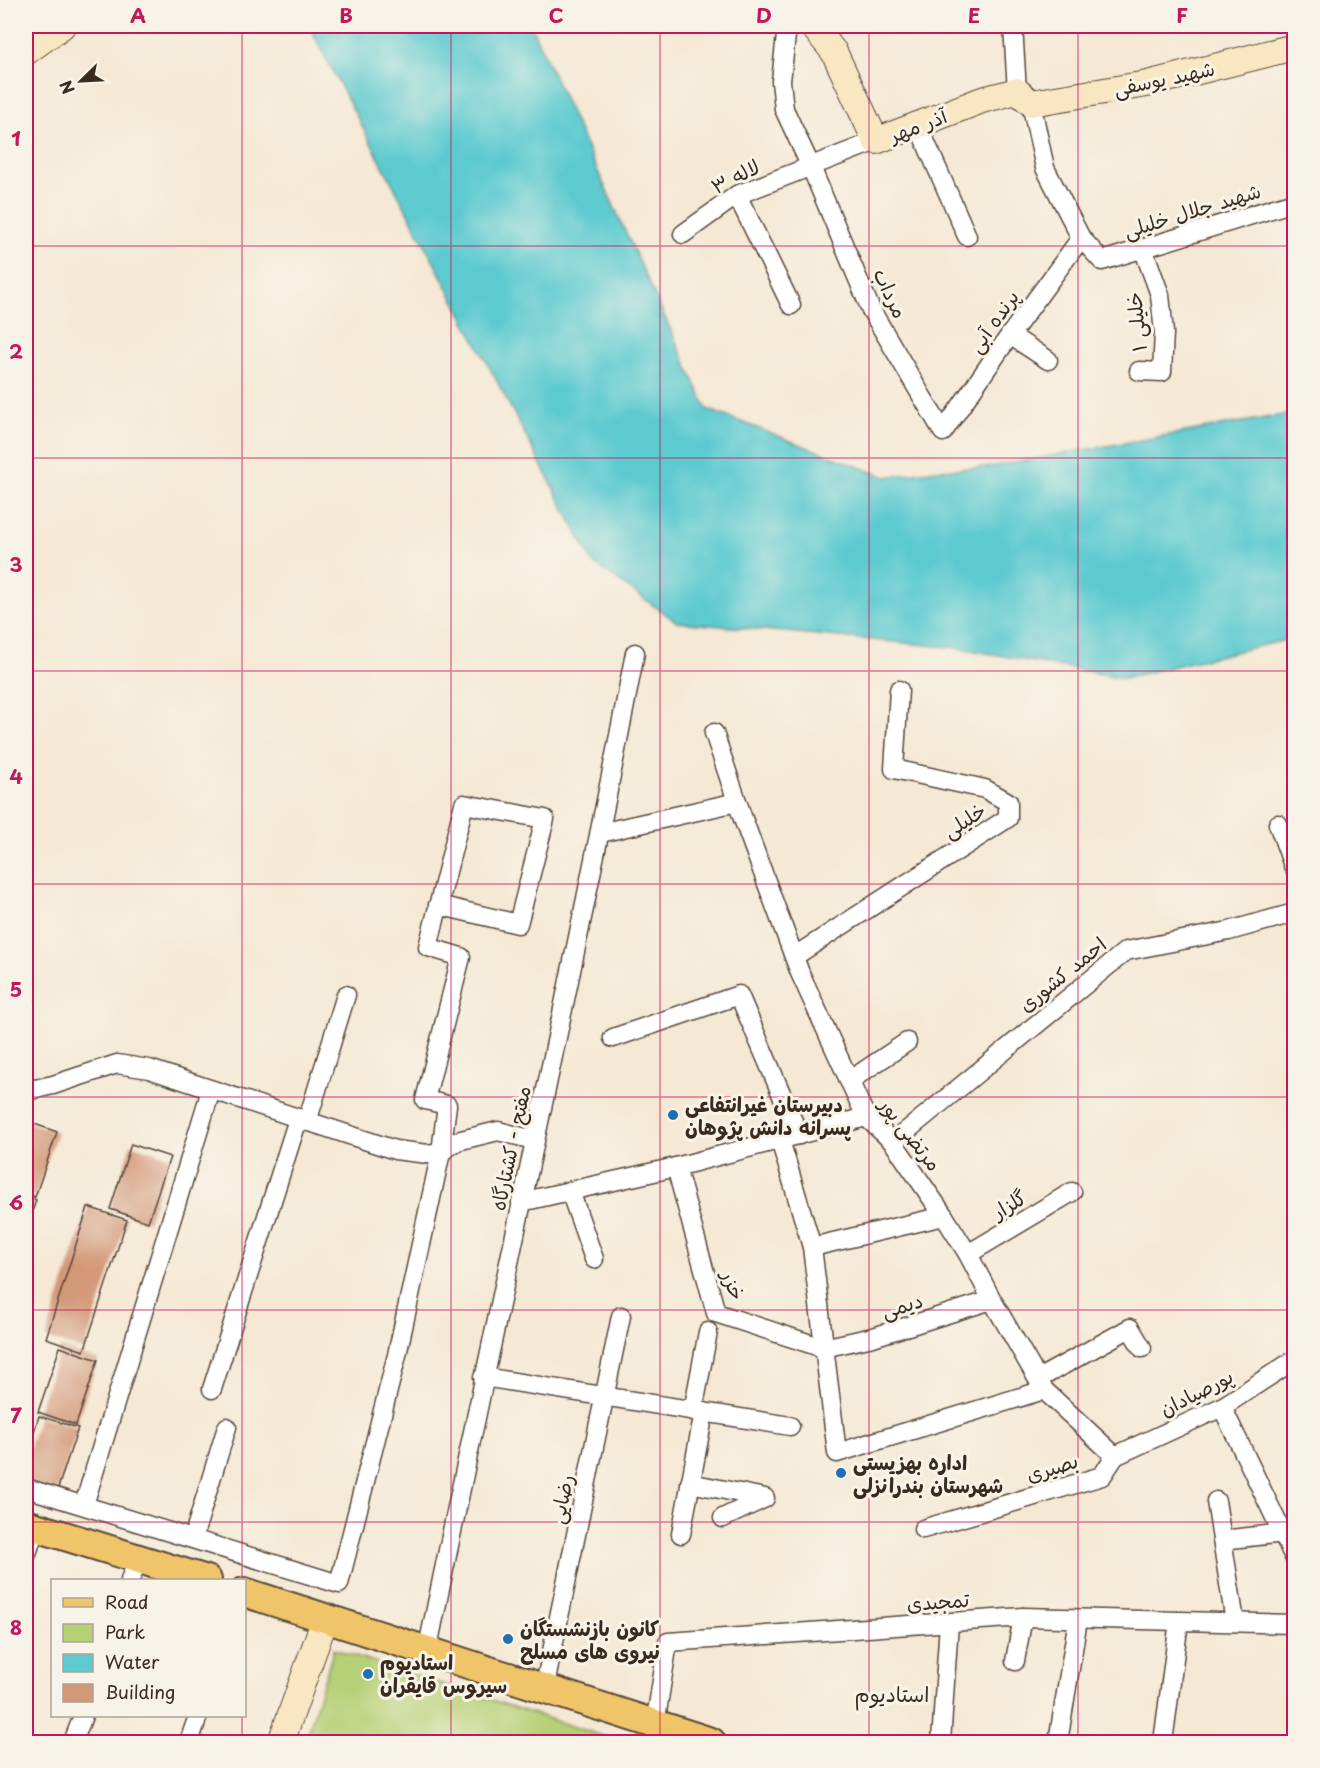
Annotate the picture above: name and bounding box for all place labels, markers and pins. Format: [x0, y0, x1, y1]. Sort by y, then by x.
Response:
place label: دبیرستان غیرانتفاعی پسرانه دانش پژوهان [685, 1089, 851, 1142]
marker: دبیرستان غیرانتفاعی پسرانه دانش پژوهان [666, 1108, 680, 1122]
place label: اداره بهزیستی شهرستان بندرانزلی [853, 1447, 1003, 1500]
marker: اداره بهزیستی شهرستان بندرانزلی [834, 1466, 848, 1480]
place label: کانون بازنشستگان نیروی های مسلح [520, 1613, 660, 1666]
marker: کانون بازنشستگان نیروی های مسلح [501, 1632, 515, 1646]
place label: استادیوم سیروس قایقران [380, 1647, 507, 1700]
marker: استادیوم سیروس قایقران [361, 1667, 375, 1681]

